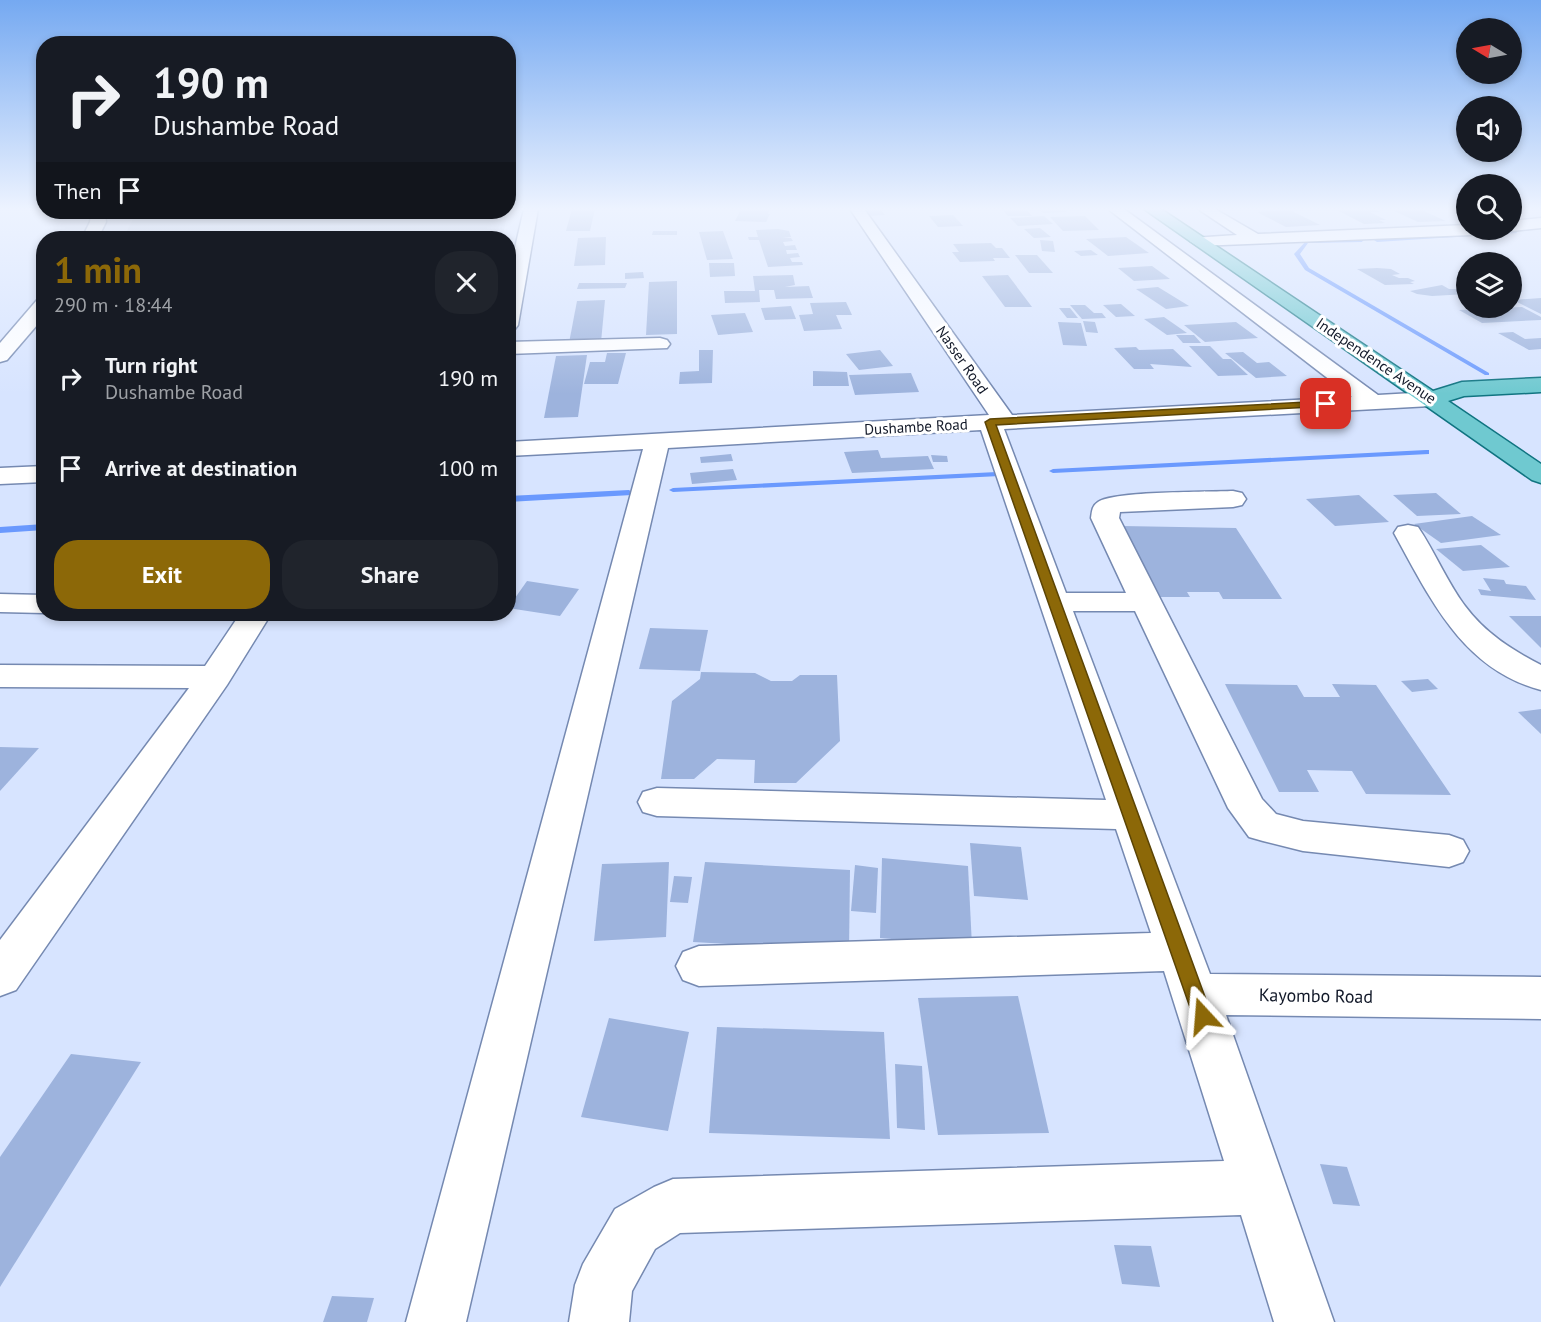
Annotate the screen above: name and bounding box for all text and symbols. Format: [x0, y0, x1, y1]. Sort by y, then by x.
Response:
north arrow [1456, 18, 1522, 84]
map controls [1456, 18, 1522, 318]
text: 190 m [153, 55, 269, 110]
icon: right [54, 60, 132, 138]
button: sound [1456, 96, 1522, 162]
text: Dushambe Road [153, 108, 339, 142]
icon: arrive [113, 174, 146, 207]
button: search [1456, 174, 1522, 240]
text: Then [54, 177, 101, 205]
text: 1 min [54, 246, 142, 293]
button: close [435, 251, 498, 314]
button: layers [1456, 252, 1522, 318]
text: 290 m · 18:44 [54, 292, 172, 318]
street label: Independence Avenue [1313, 313, 1440, 408]
street label: Nasser Road [932, 322, 993, 397]
text: Turn right [105, 351, 197, 379]
icon: right [54, 362, 87, 395]
text: 190 m [438, 364, 498, 392]
pin [1300, 378, 1351, 429]
text: Dushambe Road [105, 379, 243, 405]
icon: arrive [1309, 387, 1342, 420]
street label: Dushambe Road [864, 414, 968, 439]
icon: arrive [54, 452, 87, 485]
text: Arrive at destination [105, 454, 297, 482]
text: 100 m [438, 454, 498, 482]
button: Exit [54, 540, 270, 609]
button: Share [282, 540, 498, 609]
street label: Kayombo Road [1259, 983, 1373, 1008]
position arrow [1171, 984, 1235, 1048]

